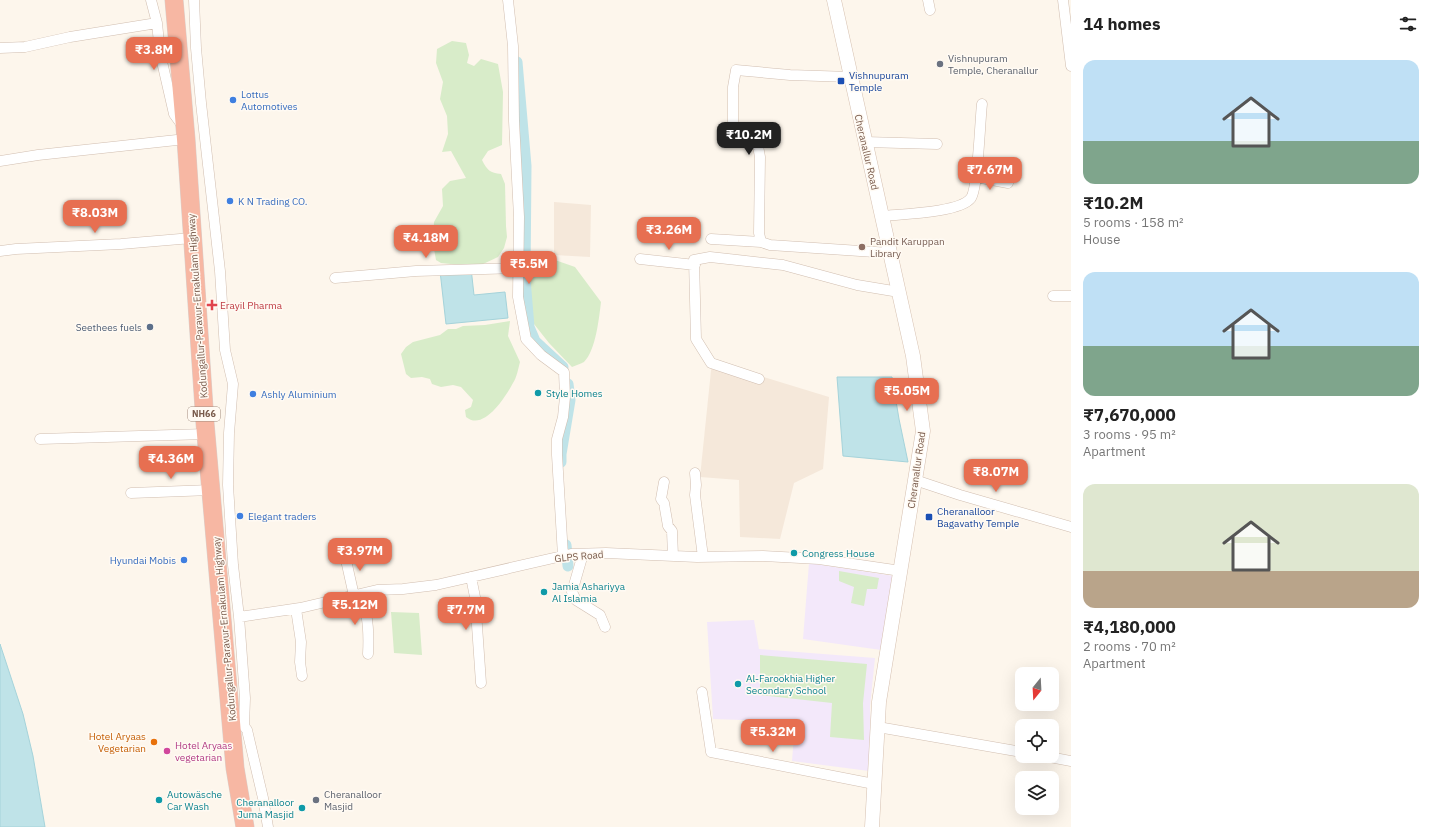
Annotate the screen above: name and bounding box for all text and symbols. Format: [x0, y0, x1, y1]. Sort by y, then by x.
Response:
text: 14 homes [1083, 13, 1160, 35]
icon: filters [1397, 13, 1419, 35]
pin: ₹3.8M [126, 37, 182, 71]
text: ₹3.8M [135, 41, 173, 58]
place label: Vishnupuram Temple, Cheranallur [948, 52, 1039, 77]
marker: Vishnupuram Temple, Cheranallur [935, 59, 945, 69]
place label: Vishnupuram Temple [849, 69, 909, 94]
marker: Vishnupuram Temple [836, 76, 846, 86]
icon: home [1215, 86, 1287, 158]
place label: Lottus Automotives [241, 88, 298, 113]
marker: Lottus Automotives [228, 95, 238, 105]
street label: Cheranallur Road [851, 113, 882, 191]
pin: ₹10.2M [716, 122, 782, 156]
text: ₹10.2M [726, 126, 772, 143]
pin: ₹7.67M [957, 157, 1023, 191]
text: ₹7.67M [967, 161, 1013, 178]
text: ₹10.2M [1083, 192, 1144, 214]
place label: K N Trading CO. [238, 195, 308, 208]
marker: K N Trading CO. [225, 196, 235, 206]
pin: ₹8.03M [62, 200, 128, 234]
text: ₹8.03M [72, 204, 118, 221]
street label: Kodungallur-Paravur-Ernakulam Highway [185, 213, 210, 399]
text: 5 rooms · 158 m² [1083, 214, 1184, 231]
pin: ₹3.26M [636, 217, 702, 251]
text: ₹3.26M [646, 221, 692, 238]
pin: ₹4.18M [393, 225, 459, 259]
text: ₹4.18M [403, 229, 449, 246]
text: House [1083, 231, 1120, 248]
place label: Pandit Karuppan Library [870, 235, 945, 260]
marker: Pandit Karuppan Library [857, 242, 867, 252]
pin: ₹5.5M [501, 251, 557, 285]
text: ₹5.5M [510, 255, 548, 272]
icon: home [1215, 298, 1287, 370]
place label: Erayil Pharma [220, 299, 283, 312]
marker: Erayil Pharma [207, 300, 217, 310]
place label: Seethees fuels [76, 321, 142, 334]
marker: Seethees fuels [145, 322, 155, 332]
pin: ₹5.05M [874, 378, 940, 412]
text: ₹5.05M [884, 382, 930, 399]
place label: Style Homes [546, 387, 603, 400]
place label: Ashly Aluminium [261, 388, 337, 401]
marker: Style Homes [533, 388, 543, 398]
marker: Ashly Aluminium [248, 389, 258, 399]
text: ₹7,670,000 [1083, 404, 1176, 426]
road number: NH66 [188, 407, 220, 421]
text: 3 rooms · 95 m² [1083, 426, 1176, 443]
street label: Cheranallur Road [905, 431, 928, 509]
text: Apartment [1083, 443, 1146, 460]
pin: ₹4.36M [138, 446, 204, 480]
text: ₹4.36M [148, 450, 194, 467]
pin: ₹8.07M [963, 459, 1029, 493]
text: ₹8.07M [973, 463, 1019, 480]
place label: Cheranalloor Bagavathy Temple [937, 505, 1020, 530]
place label: Elegant traders [248, 510, 317, 523]
icon: home [1215, 510, 1287, 582]
marker: Elegant traders [235, 511, 245, 521]
marker: Cheranalloor Bagavathy Temple [924, 512, 934, 522]
street label: Kodungallur-Paravur-Ernakulam Highway [210, 536, 239, 722]
pin: ₹3.97M [327, 538, 393, 572]
text: ₹3.97M [337, 542, 383, 559]
place label: Congress House [802, 547, 875, 560]
street label: GLPS Road [554, 548, 604, 565]
marker: Congress House [789, 548, 799, 558]
place label: Hyundai Mobis [110, 554, 176, 567]
marker: Hyundai Mobis [179, 555, 189, 565]
place label: Jamia Ashariyya Al Islamia [552, 580, 626, 605]
marker: Jamia Ashariyya Al Islamia [539, 587, 549, 597]
pin: ₹5.12M [322, 592, 388, 626]
text: ₹5.12M [332, 596, 378, 613]
pin: ₹7.7M [438, 597, 494, 631]
text: ₹7.7M [447, 601, 485, 618]
text: ₹4,180,000 [1083, 616, 1176, 638]
text: 2 rooms · 70 m² [1083, 638, 1176, 655]
text: Apartment [1083, 655, 1146, 672]
north arrow [1015, 667, 1059, 711]
map controls [1015, 667, 1059, 815]
place label: Al-Farookhia Higher Secondary School [746, 672, 836, 697]
marker: Al-Farookhia Higher Secondary School [733, 679, 743, 689]
pin: ₹5.32M [740, 719, 806, 753]
button: locate [1015, 719, 1059, 763]
text: ₹5.32M [750, 723, 796, 740]
place label: Hotel Aryaas Vegetarian [89, 730, 146, 755]
marker: Hotel Aryaas Vegetarian [149, 737, 159, 747]
place label: Hotel Aryaas vegetarian [175, 739, 232, 764]
marker: Hotel Aryaas vegetarian [162, 746, 172, 756]
button: layers [1015, 771, 1059, 815]
place label: Autowäsche Car Wash [167, 788, 223, 813]
place label: Cheranalloor Masjid [324, 788, 382, 813]
marker: Autowäsche Car Wash [154, 795, 164, 805]
marker: Cheranalloor Masjid [311, 795, 321, 805]
place label: Cheranalloor Juma Masjid [236, 796, 294, 821]
marker: Cheranalloor Juma Masjid [297, 803, 307, 813]

